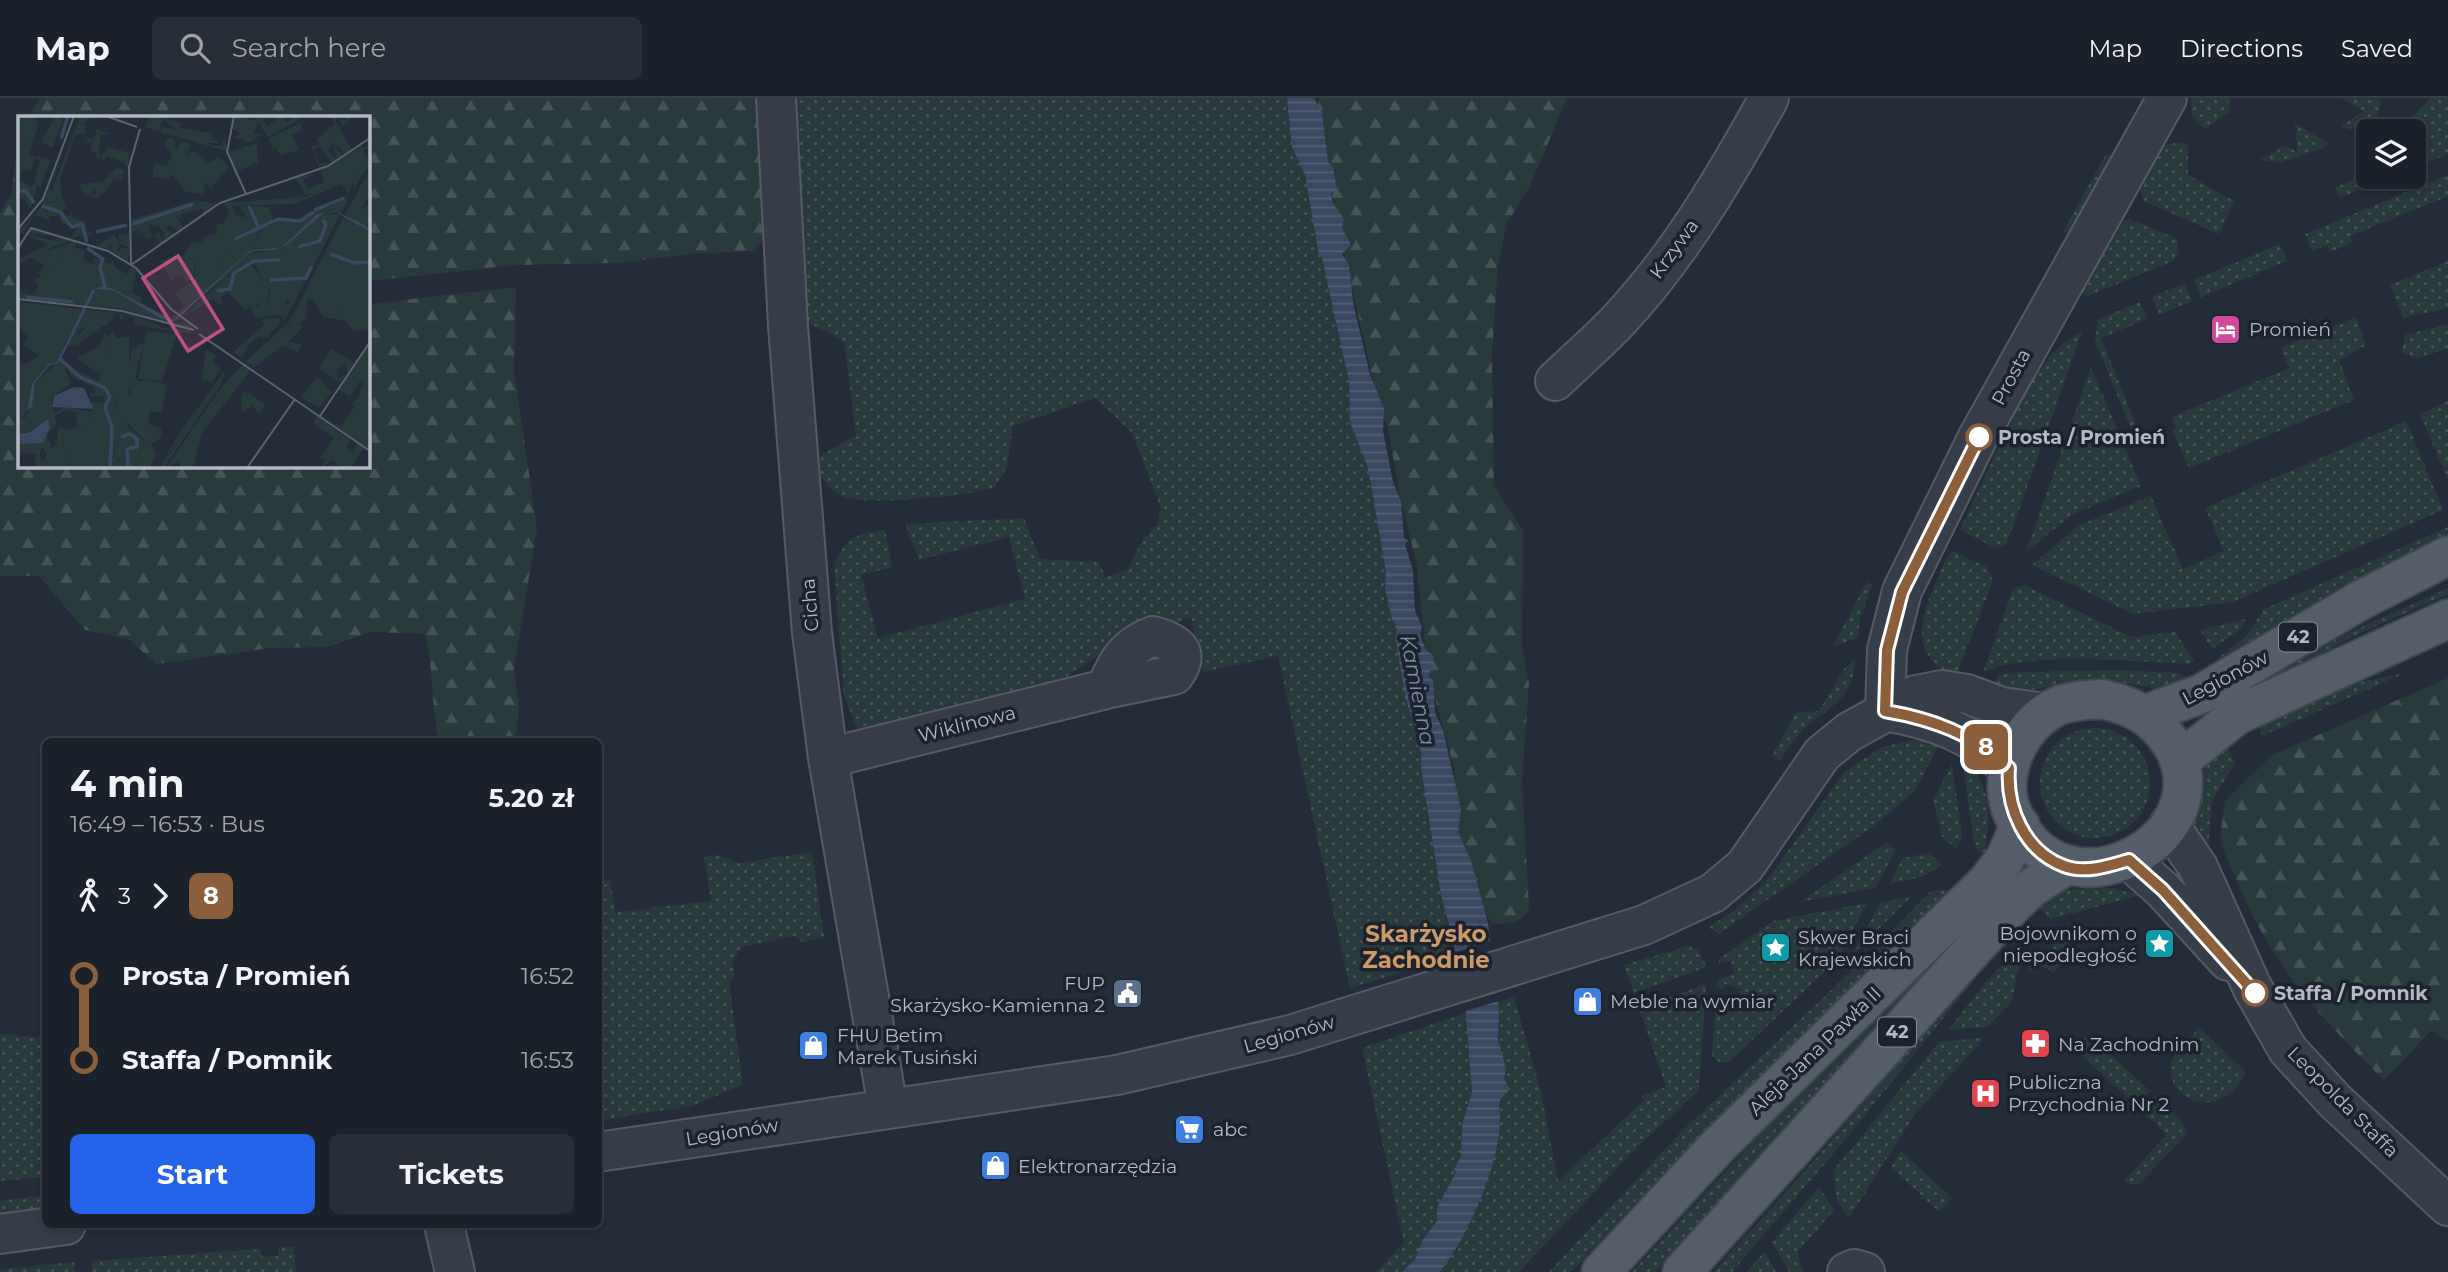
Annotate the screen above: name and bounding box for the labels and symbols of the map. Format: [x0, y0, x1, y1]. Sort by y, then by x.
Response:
inset map [18, 116, 369, 467]
street label: Krzywa [1645, 215, 1703, 283]
hotel icon: Promień [2209, 312, 2243, 346]
place label: Promień [2249, 318, 2331, 341]
street label: Prosta [1987, 345, 2035, 409]
marker: Prosta / Promień [1966, 424, 1992, 450]
place label: Prosta / Promień [1998, 426, 2165, 449]
street label: Cicha [796, 578, 824, 632]
road number: 42 [2279, 622, 2317, 652]
water label: Kamienna [1395, 633, 1441, 747]
street label: Legionów [2178, 646, 2272, 710]
street label: Wiklinowa [916, 701, 1018, 747]
line badge: 8 [1963, 724, 2009, 770]
district label: Skarżysko Zachodnie [1362, 920, 1490, 974]
place label: Bojownikom o niepodległość [1999, 922, 2137, 967]
place label: Skwer Braci Krajewskich [1798, 926, 1912, 971]
place icon: Bojownikom o niepodległość [2143, 927, 2177, 961]
place icon: Skwer Braci Krajewskich [1758, 931, 1792, 965]
place label: FUP Skarżysko-Kamienna 2 [890, 972, 1105, 1017]
public building icon: FUP Skarżysko-Kamienna 2 [1111, 977, 1145, 1011]
marker: Staffa / Pomnik [2242, 980, 2268, 1006]
street label: Aleja Jana Pawła II [1744, 982, 1886, 1120]
place label: Staffa / Pomnik [2274, 982, 2428, 1005]
shop icon: Meble na wymiar [1570, 984, 1604, 1018]
place label: Meble na wymiar [1610, 990, 1774, 1013]
street label: Legionów [1241, 1010, 1338, 1058]
road number: 42 [1878, 1017, 1916, 1046]
place label: FHU Betim Marek Tusiński [837, 1024, 978, 1069]
pharmacy icon: Na Zachodnim [2018, 1027, 2052, 1061]
shop icon: FHU Betim Marek Tusiński [797, 1029, 831, 1063]
place label: Na Zachodnim [2058, 1033, 2200, 1056]
street label: Leopolda Staffa [2283, 1042, 2403, 1162]
place label: Publiczna Przychodnia Nr 2 [2008, 1071, 2170, 1116]
hospital icon: Publiczna Przychodnia Nr 2 [1968, 1076, 2002, 1110]
supermarket icon: abc [1173, 1112, 1207, 1146]
street label: Legionów [684, 1113, 780, 1151]
place label: abc [1213, 1118, 1248, 1141]
shop icon: Elektronarzędzia [978, 1149, 1012, 1183]
place label: Elektronarzędzia [1018, 1155, 1177, 1178]

